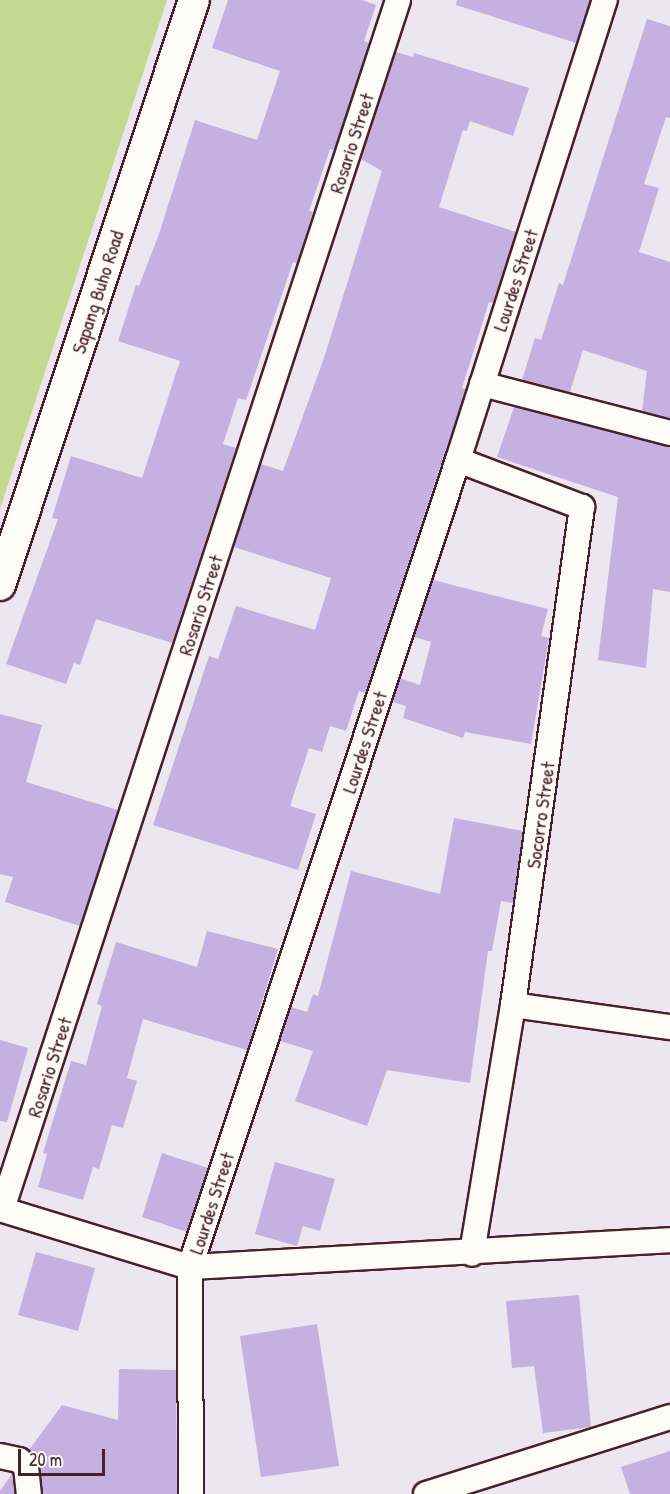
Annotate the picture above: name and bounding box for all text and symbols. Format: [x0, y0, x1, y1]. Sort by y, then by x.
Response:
street label: Rosario Street [324, 90, 378, 196]
street label: Lourdes Street [487, 226, 543, 334]
street label: Sapang Buho Road [66, 227, 128, 357]
street label: Rosario Street [173, 552, 227, 658]
street label: Lourdes Street [336, 688, 392, 796]
street label: Socorro Street [521, 760, 559, 870]
street label: Rosario Street [22, 1014, 76, 1120]
street label: Lourdes Street [183, 1149, 239, 1257]
scale bar [21, 1437, 108, 1475]
text: 20 m [29, 1447, 62, 1472]

